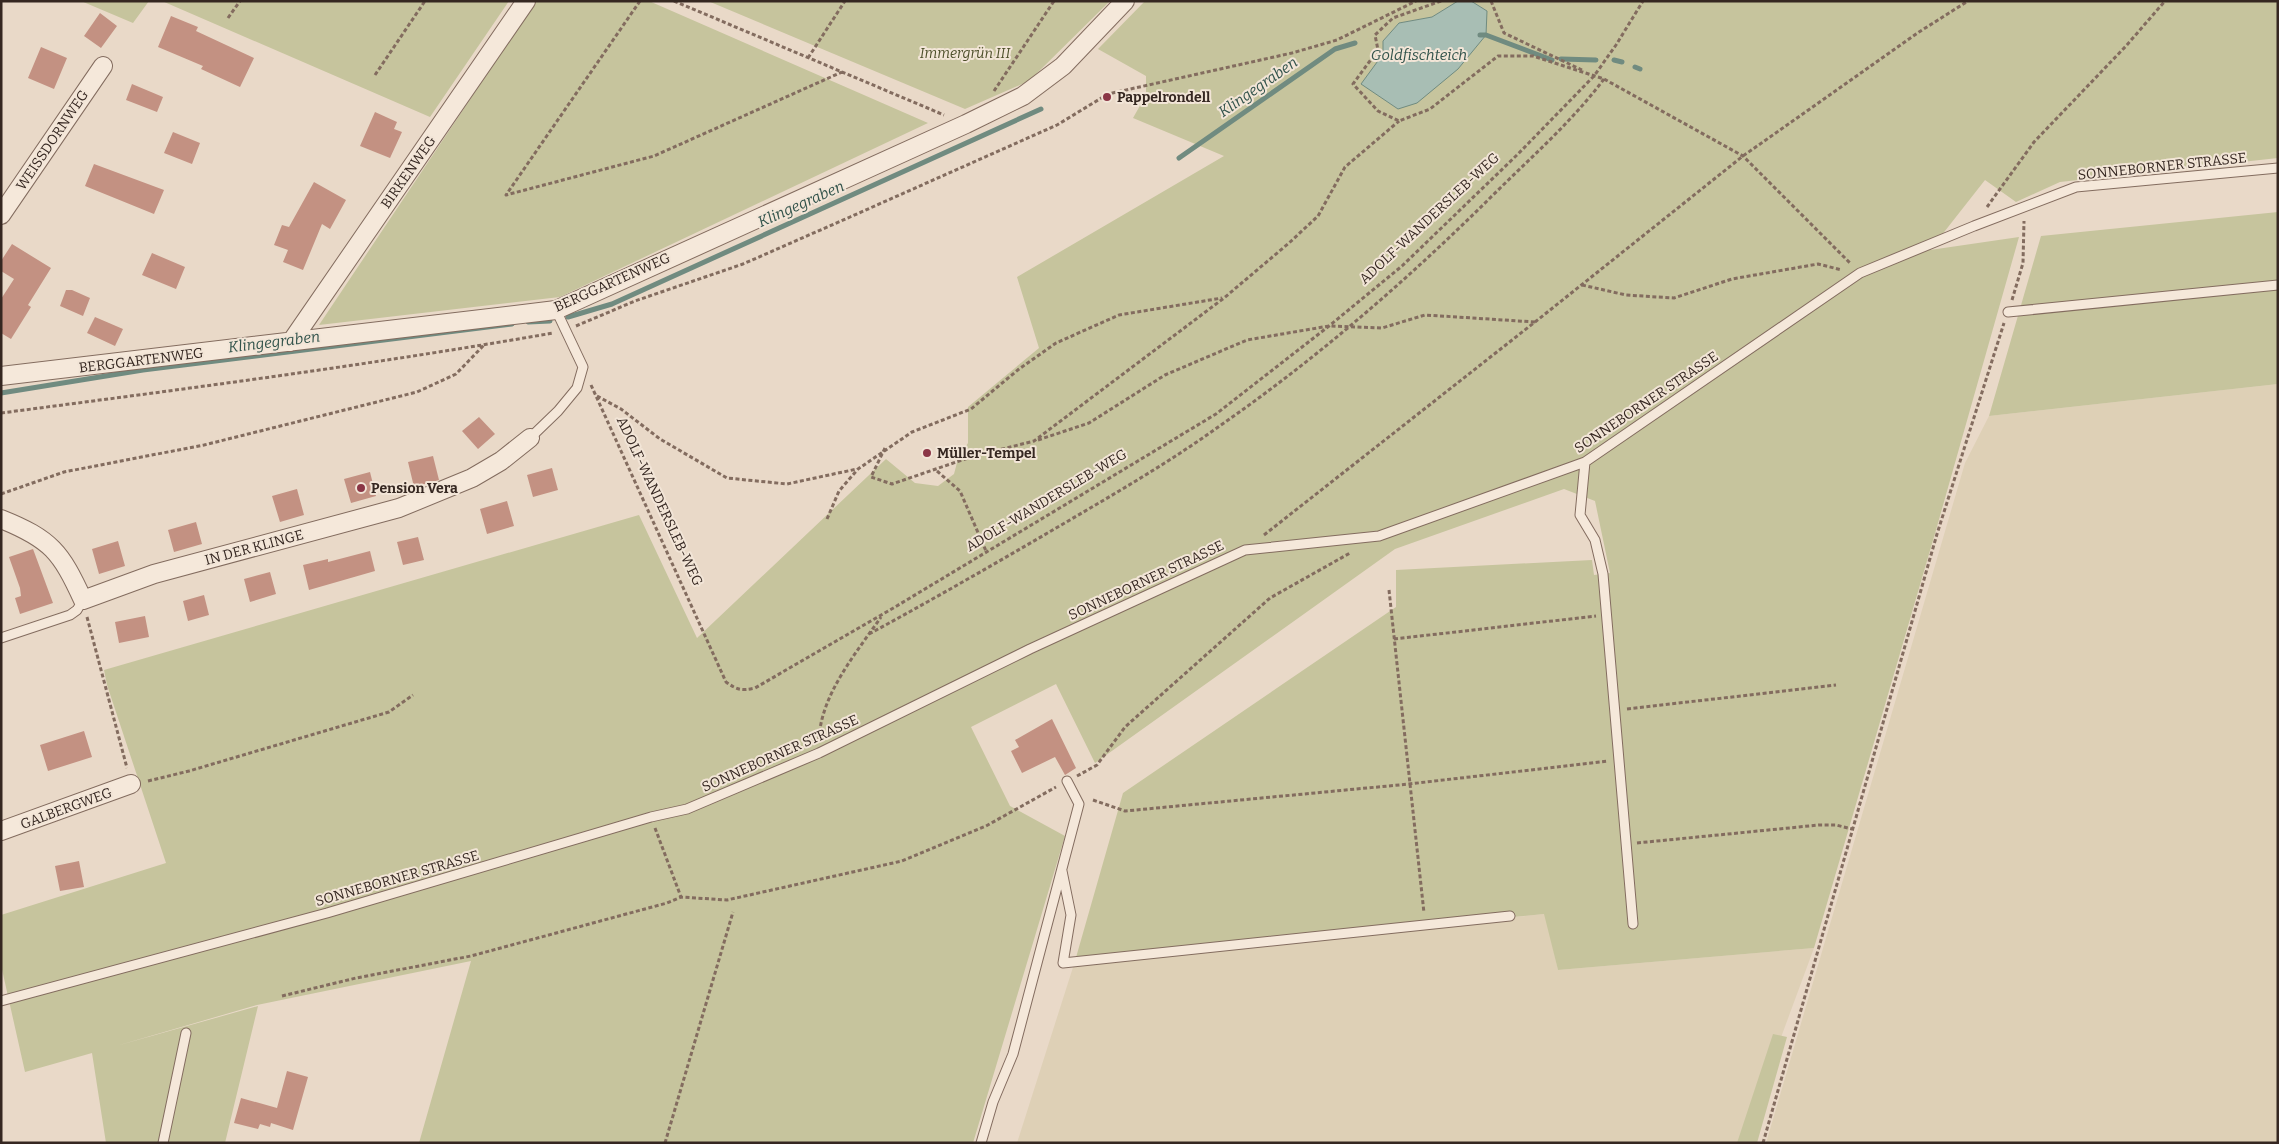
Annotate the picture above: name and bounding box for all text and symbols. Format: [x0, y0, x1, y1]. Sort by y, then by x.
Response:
park label: Immergrün III [920, 45, 1011, 62]
water label: Goldfischteich [1371, 46, 1467, 64]
water label: Klingegraben [1215, 53, 1301, 121]
street label: WEISSDORNWEG [13, 87, 92, 194]
place label: Pappelrondell [1117, 89, 1211, 106]
marker: Pappelrondell [1101, 91, 1113, 103]
street label: BIRKENWEG [377, 133, 440, 212]
street label: ADOLF-WANDERSLEB-WEG [1356, 149, 1503, 288]
street label: SONNEBORNER STRASSE [2077, 149, 2247, 184]
water label: Klingegraben [755, 177, 847, 231]
street label: BERGGARTENWEG [552, 249, 673, 316]
water label: Klingegraben [227, 327, 321, 357]
street label: BERGGARTENWEG [78, 344, 204, 377]
street label: SONNEBORNER STRASSE [1571, 348, 1721, 457]
street label: ADOLF-WANDERSLEB-WEG [613, 414, 706, 589]
place label: Müller-Tempel [937, 445, 1037, 462]
street label: ADOLF-WANDERSLEB-WEG [963, 446, 1130, 555]
marker: Müller-Tempel [921, 447, 933, 459]
place label: Pension Vera [371, 480, 458, 497]
marker: Pension Vera [355, 482, 367, 494]
street label: IN DER KLINGE [203, 526, 305, 569]
street label: SONNEBORNER STRASSE [1066, 537, 1227, 624]
street label: SONNEBORNER STRASSE [699, 711, 861, 796]
street label: GALBERGWEG [18, 784, 114, 833]
street label: SONNEBORNER STRASSE [313, 847, 481, 910]

